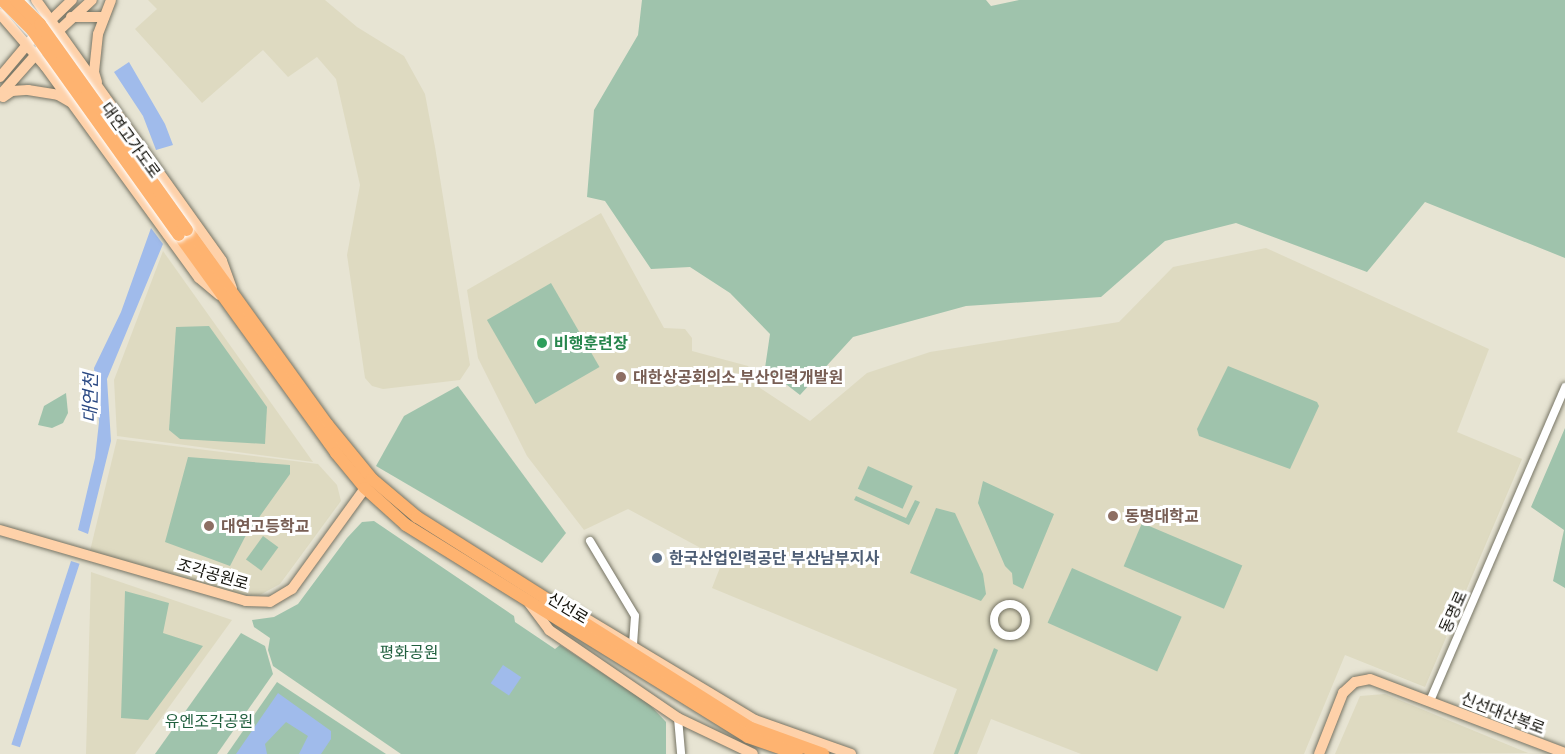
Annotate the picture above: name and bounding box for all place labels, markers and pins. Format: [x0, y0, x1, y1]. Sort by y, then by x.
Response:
place label: 비행훈련장 [554, 333, 628, 353]
marker: 비행훈련장 [535, 336, 549, 350]
place label: 대한상공회의소 부산인력개발원 [633, 367, 843, 387]
marker: 대한상공회의소 부산인력개발원 [614, 370, 628, 384]
place label: 동명대학교 [1125, 506, 1199, 526]
marker: 동명대학교 [1106, 509, 1120, 523]
place label: 대연고등학교 [221, 516, 309, 536]
marker: 대연고등학교 [202, 519, 216, 533]
place label: 한국산업인력공단 부산남부지사 [669, 548, 879, 568]
marker: 한국산업인력공단 부산남부지사 [650, 551, 664, 565]

